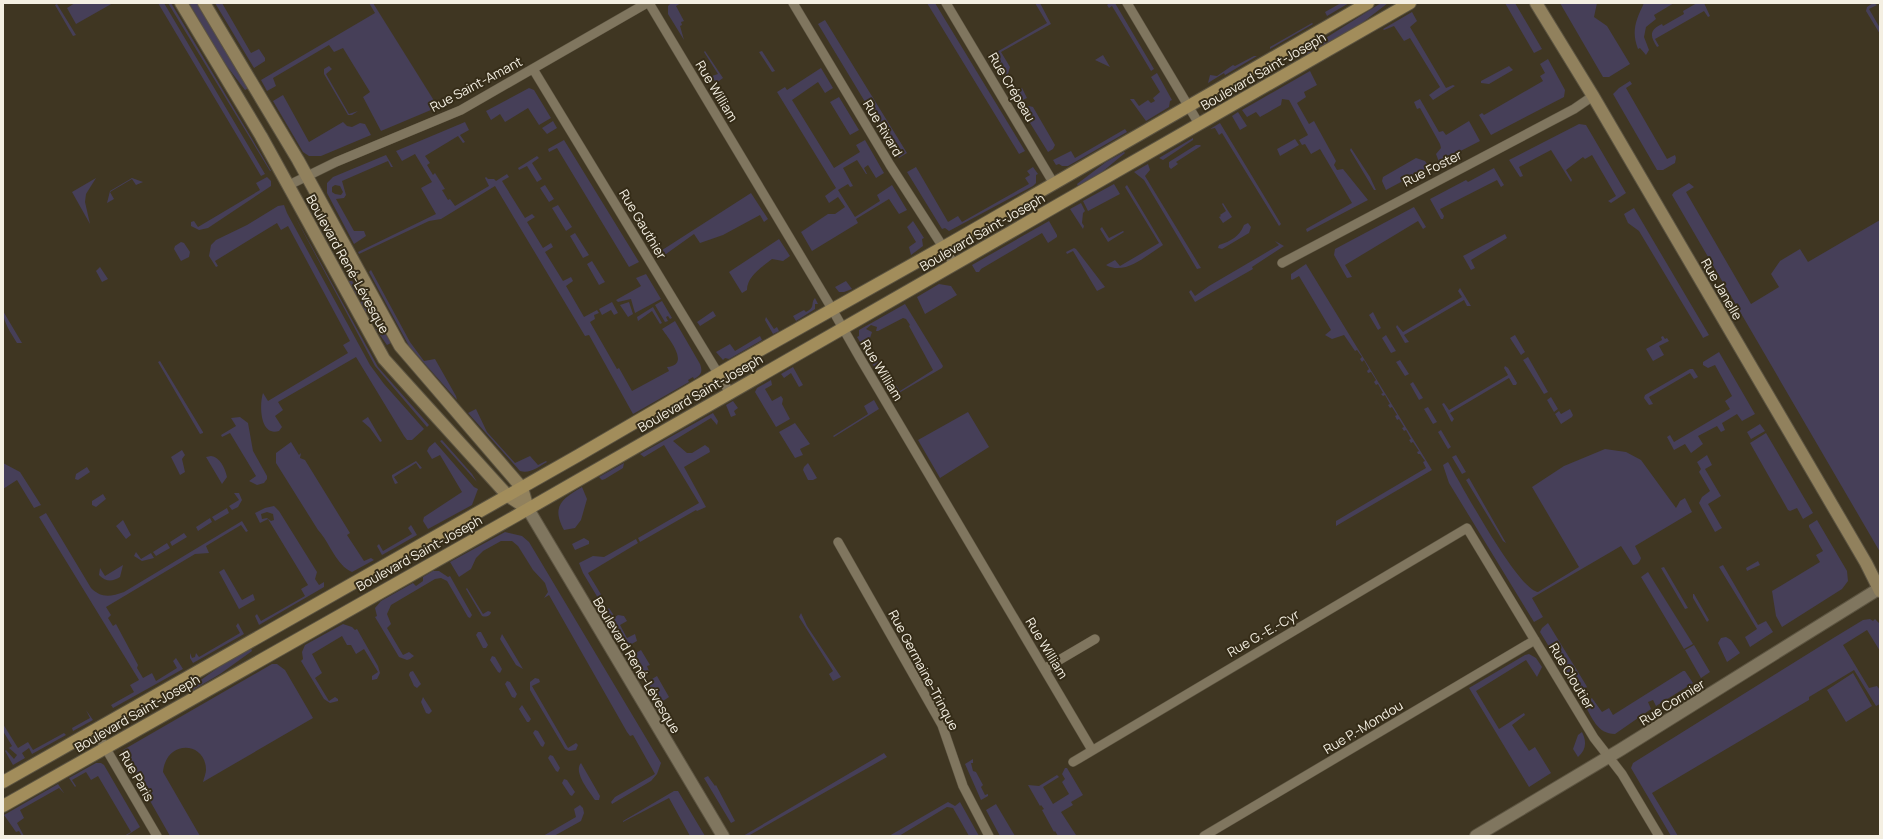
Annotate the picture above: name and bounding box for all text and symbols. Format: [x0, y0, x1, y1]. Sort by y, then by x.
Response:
street label: Boulevard Saint-Joseph [1197, 28, 1329, 114]
street label: Rue Crépeau [984, 49, 1040, 125]
street label: Rue Saint-Amant [427, 52, 525, 116]
street label: Rue William [692, 57, 742, 125]
street label: Rue Rivard [859, 96, 907, 160]
street label: Rue Foster [1399, 145, 1465, 191]
street label: Rue Gauthier [615, 186, 671, 263]
street label: Boulevard Saint-Joseph [916, 189, 1048, 275]
street label: Boulevard René-Lévesque [302, 191, 394, 337]
street label: Rue Janelle [1697, 255, 1747, 323]
street label: Rue William [857, 336, 907, 404]
street label: Boulevard Saint-Joseph [634, 350, 766, 436]
street label: Boulevard Saint-Joseph [353, 511, 485, 595]
street label: Boulevard René-Lévesque [589, 593, 685, 737]
street label: Rue G.-E.-Cyr [1224, 605, 1303, 661]
street label: Rue Germaine-Trinque [885, 607, 964, 734]
street label: Rue William [1022, 614, 1072, 682]
street label: Rue Cloutier [1545, 639, 1599, 713]
street label: Boulevard Saint-Joseph [71, 670, 203, 756]
street label: Rue Cormier [1636, 675, 1708, 729]
street label: Rue P.-Mondou [1320, 696, 1406, 758]
street label: Rue Paris [115, 747, 159, 805]

